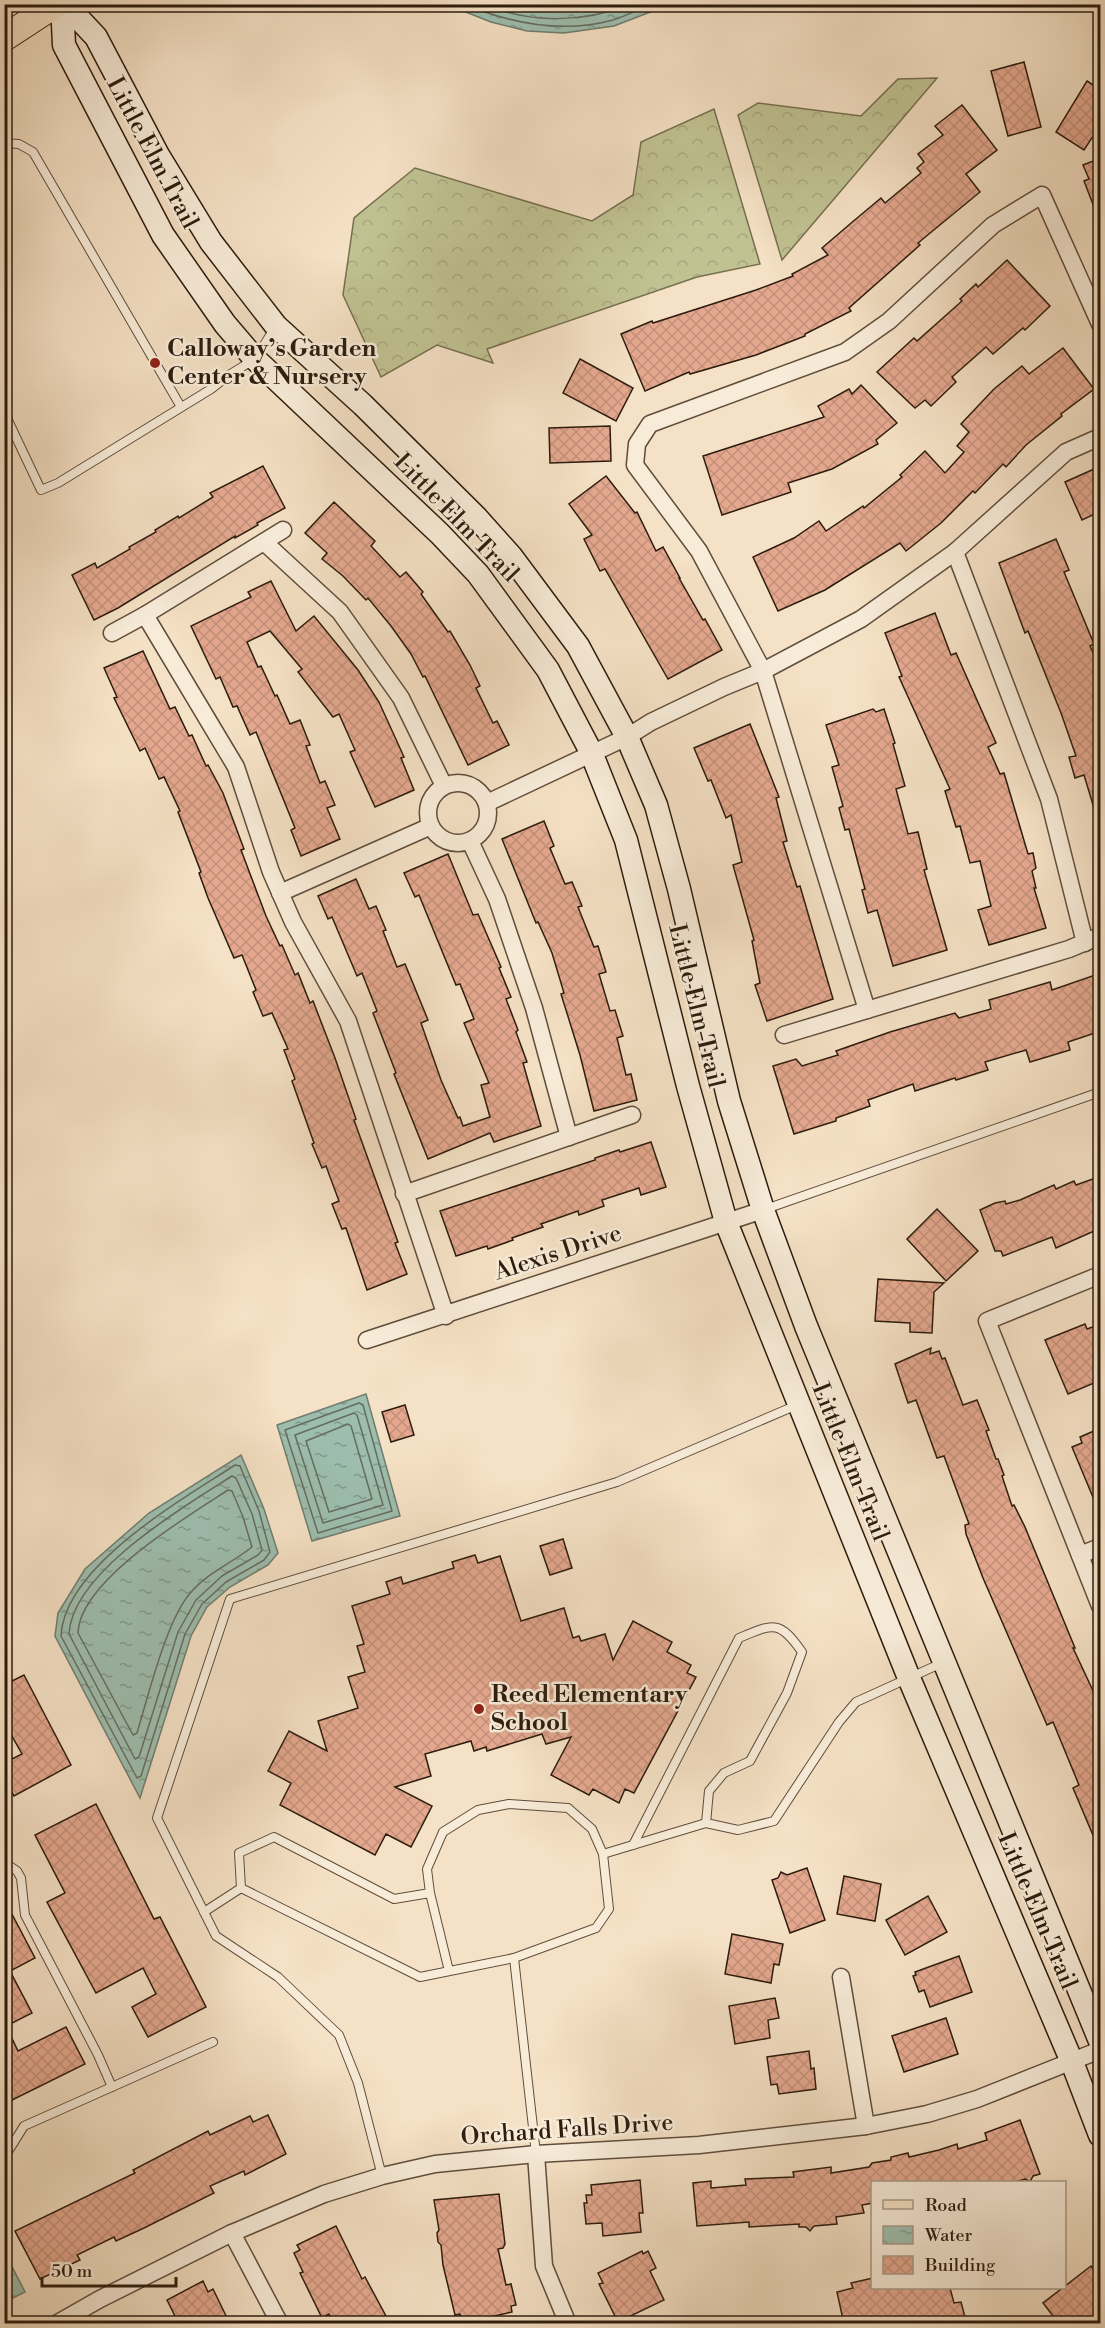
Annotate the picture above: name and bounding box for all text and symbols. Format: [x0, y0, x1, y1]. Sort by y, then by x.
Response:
street label: Little Elm Trail [99, 72, 205, 234]
place label: Calloway’s Garden Center & Nursery [167, 334, 377, 392]
marker: Calloway’s Garden Center & Nursery [148, 356, 162, 370]
street label: Little Elm Trail [387, 447, 525, 589]
street label: Little Elm Trail [661, 921, 731, 1091]
street label: Alexis Drive [490, 1218, 626, 1288]
street label: Little Elm Trail [805, 1379, 895, 1545]
place label: Reed Elementary School [491, 1680, 688, 1738]
marker: Reed Elementary School [472, 1702, 486, 1716]
street label: Little Elm Trail [990, 1828, 1084, 1994]
street label: Orchard Falls Drive [460, 2108, 674, 2152]
legend [871, 2181, 1066, 2289]
text: Road [925, 2194, 968, 2217]
text: Water [924, 2224, 973, 2247]
scale bar [42, 2250, 176, 2288]
text: Building [924, 2254, 996, 2277]
text: 50 m [51, 2260, 93, 2283]

